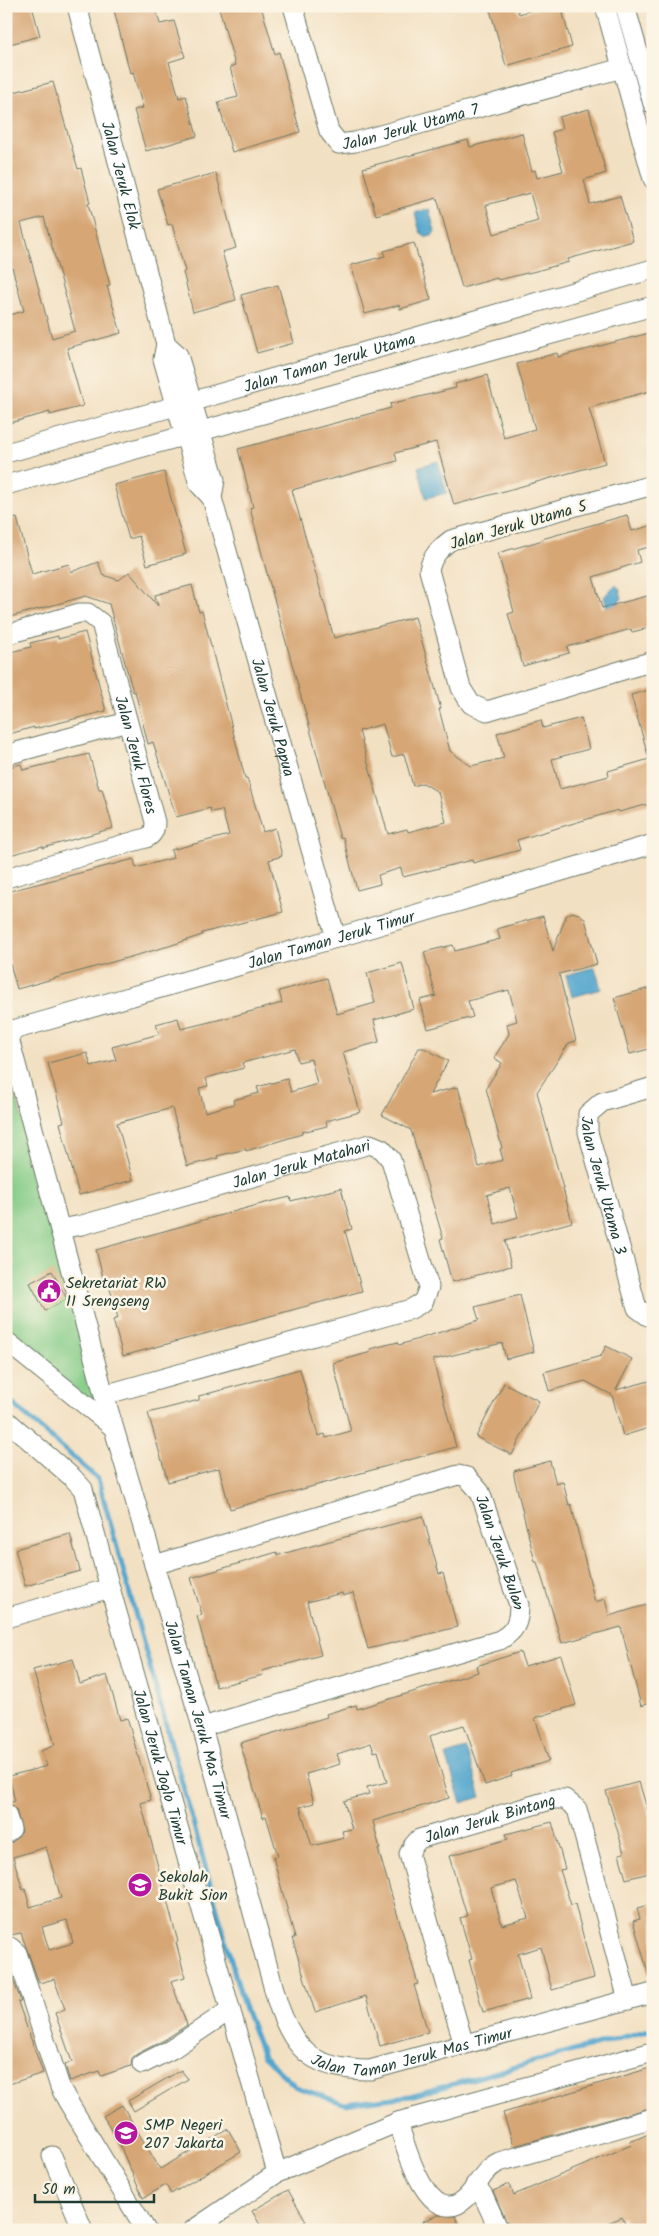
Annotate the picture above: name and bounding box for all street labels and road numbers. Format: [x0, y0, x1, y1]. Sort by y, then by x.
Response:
street label: Jalan Jeruk Utama 7 [341, 97, 482, 157]
street label: Jalan Jeruk Elok [94, 119, 146, 233]
street label: Jalan Taman Jeruk Utama [241, 327, 419, 400]
street label: Jalan Jeruk Utama 5 [447, 494, 591, 557]
street label: Jalan Jeruk Papua [244, 655, 301, 780]
street label: Jalan Jeruk Flores [107, 693, 163, 817]
street label: Jalan Taman Jeruk Timur [245, 904, 419, 976]
street label: Jalan Jeruk Utama 3 [574, 1116, 633, 1258]
street label: Jalan Jeruk Matahari [230, 1133, 374, 1196]
street label: Jalan Jeruk Bulan [468, 1492, 530, 1610]
street label: Jalan Taman Jeruk Mas Timur [157, 1618, 238, 1824]
street label: Jalan Jeruk Joglo Timur [125, 1686, 194, 1850]
street label: Jalan Jeruk Bintang [422, 1788, 559, 1851]
street label: Jalan Taman Jeruk Mas Timur [306, 2020, 517, 2084]

